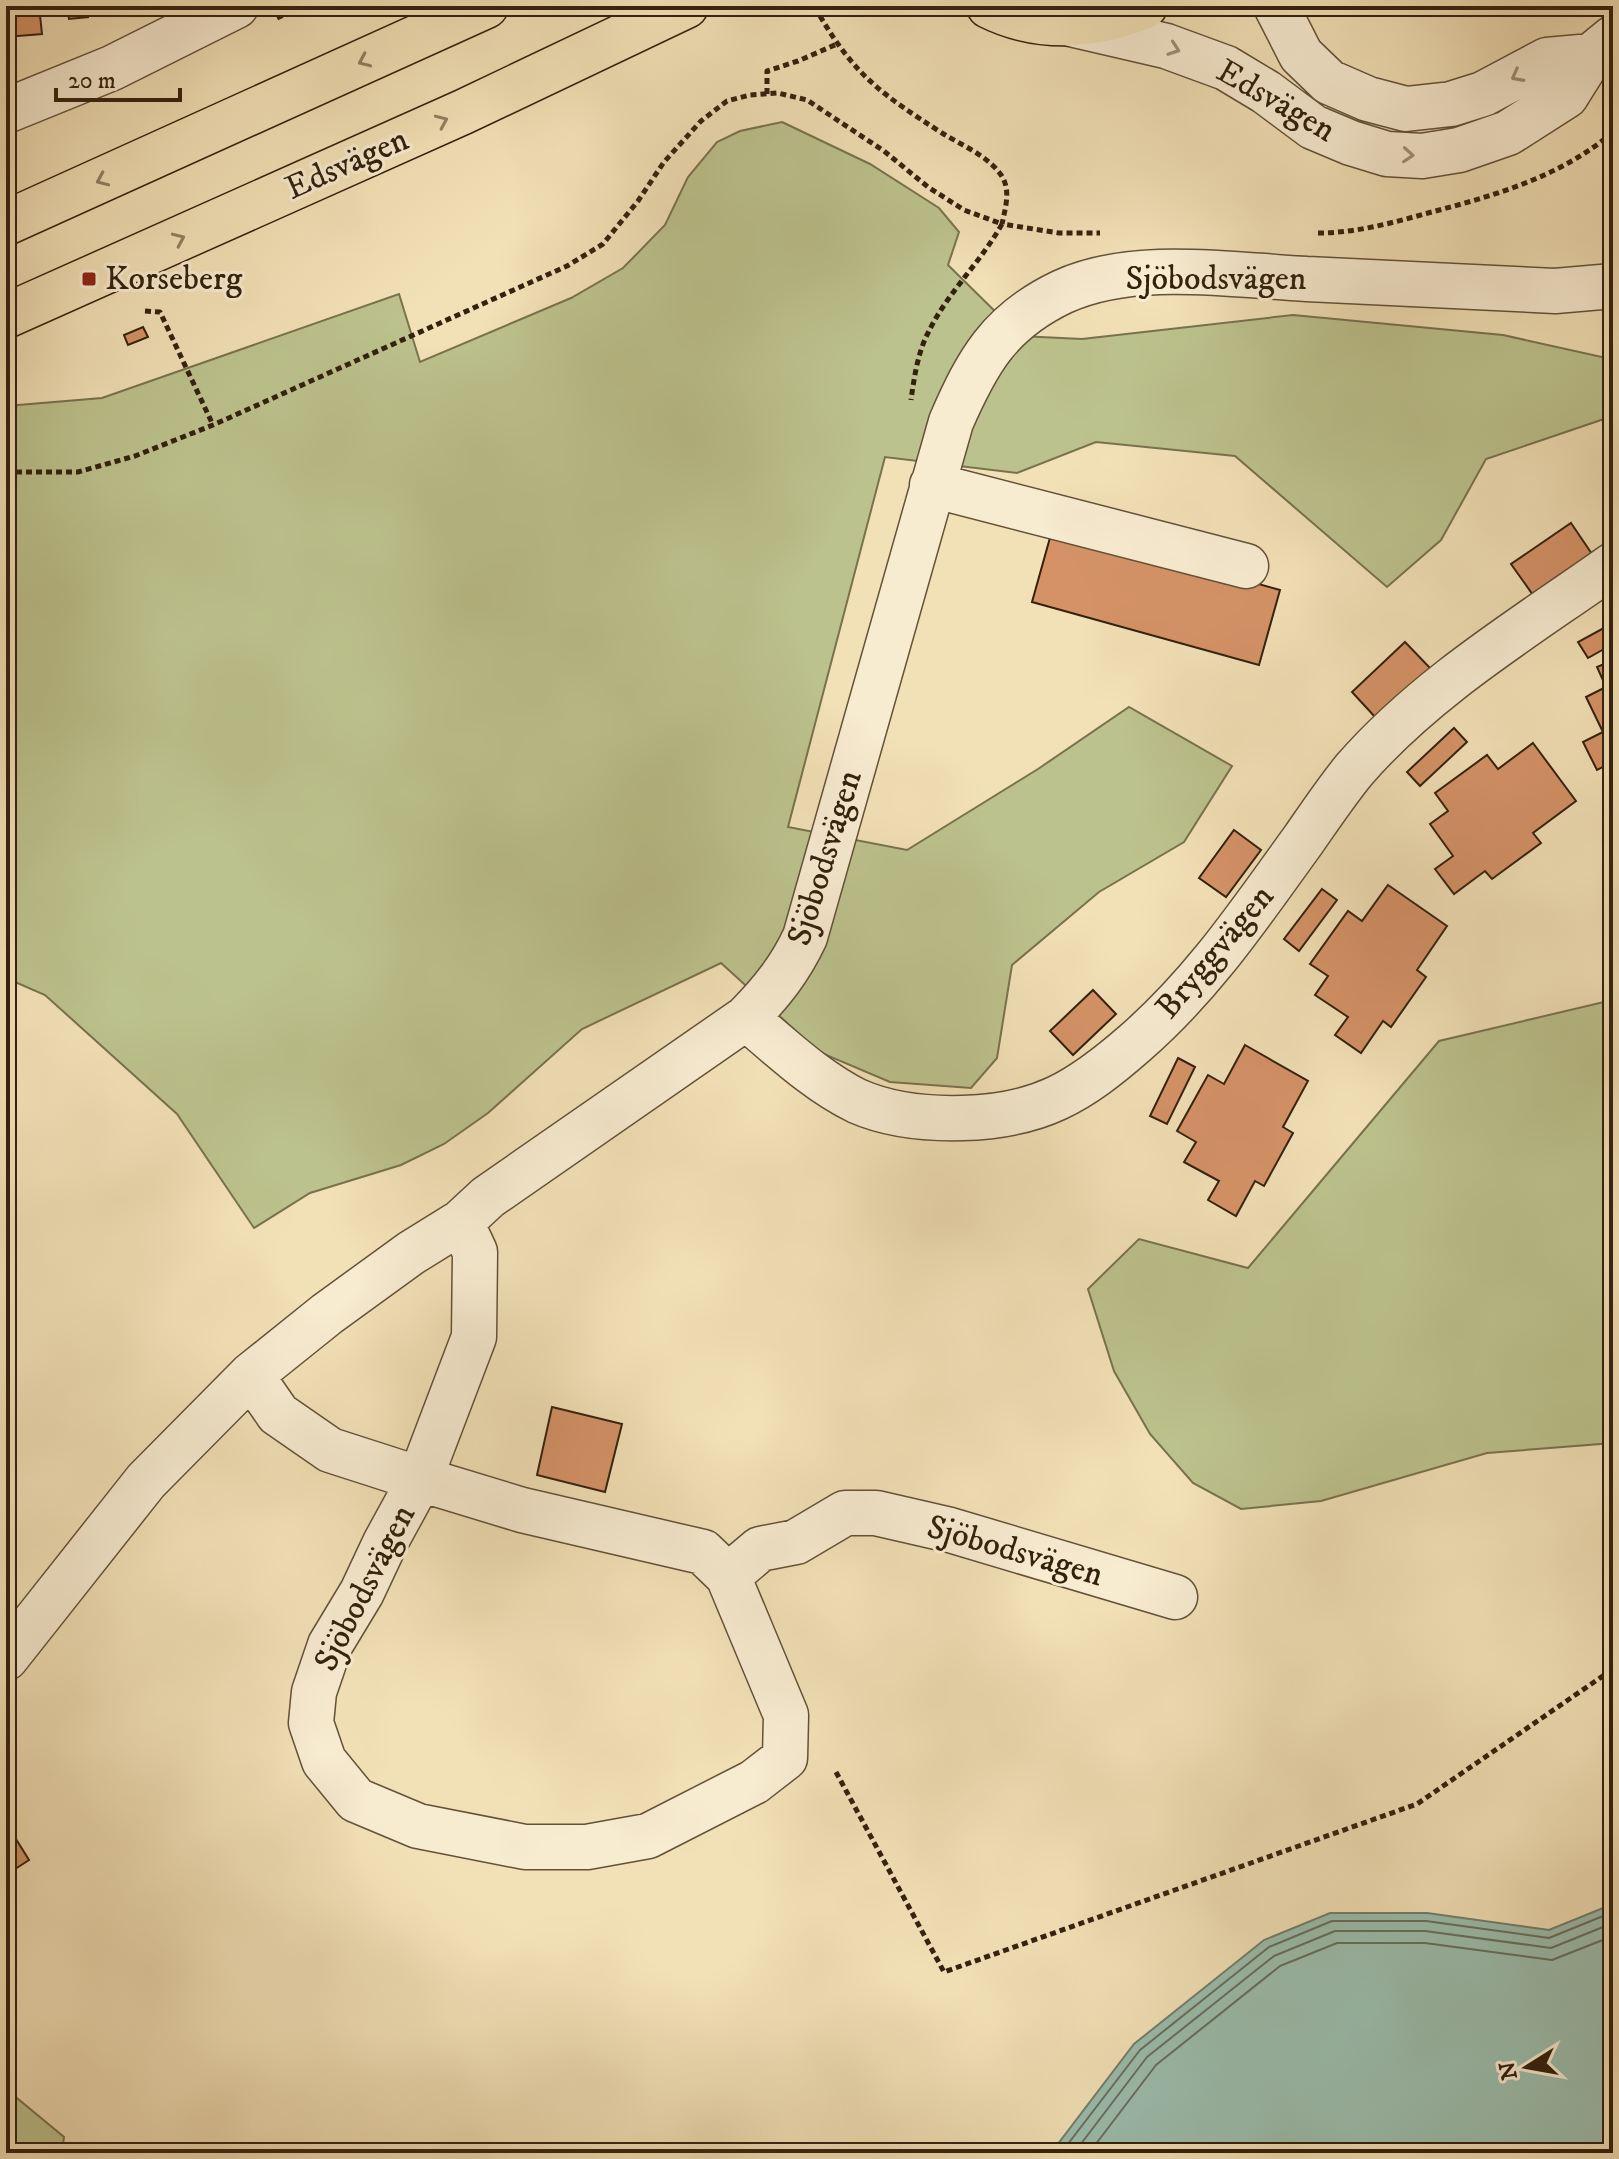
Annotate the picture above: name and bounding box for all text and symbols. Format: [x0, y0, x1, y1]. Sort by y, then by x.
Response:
one-way arrow [1166, 40, 1180, 56]
street label: Edsvägen [1209, 50, 1343, 152]
one-way arrow [358, 51, 372, 67]
scale bar [56, 52, 180, 102]
text: 20 m [68, 66, 116, 96]
one-way arrow [1511, 66, 1525, 81]
one-way arrow [434, 115, 449, 131]
street label: Edsvägen [279, 118, 415, 210]
one-way arrow [1402, 146, 1415, 163]
one-way arrow [95, 170, 110, 186]
one-way arrow [171, 232, 186, 248]
place label: Korseberg [105, 258, 243, 300]
street label: Sjöbodsvägen [1125, 258, 1307, 300]
marker: Korseberg [80, 270, 98, 288]
street label: Sjöbodsvägen [778, 765, 872, 951]
street label: Bryggvägen [1147, 876, 1283, 1028]
street label: Sjöbodsvägen [305, 1498, 425, 1678]
street label: Sjöbodsvägen [922, 1506, 1108, 1596]
north arrow [1487, 2027, 1567, 2107]
text: N [1494, 2059, 1524, 2082]

